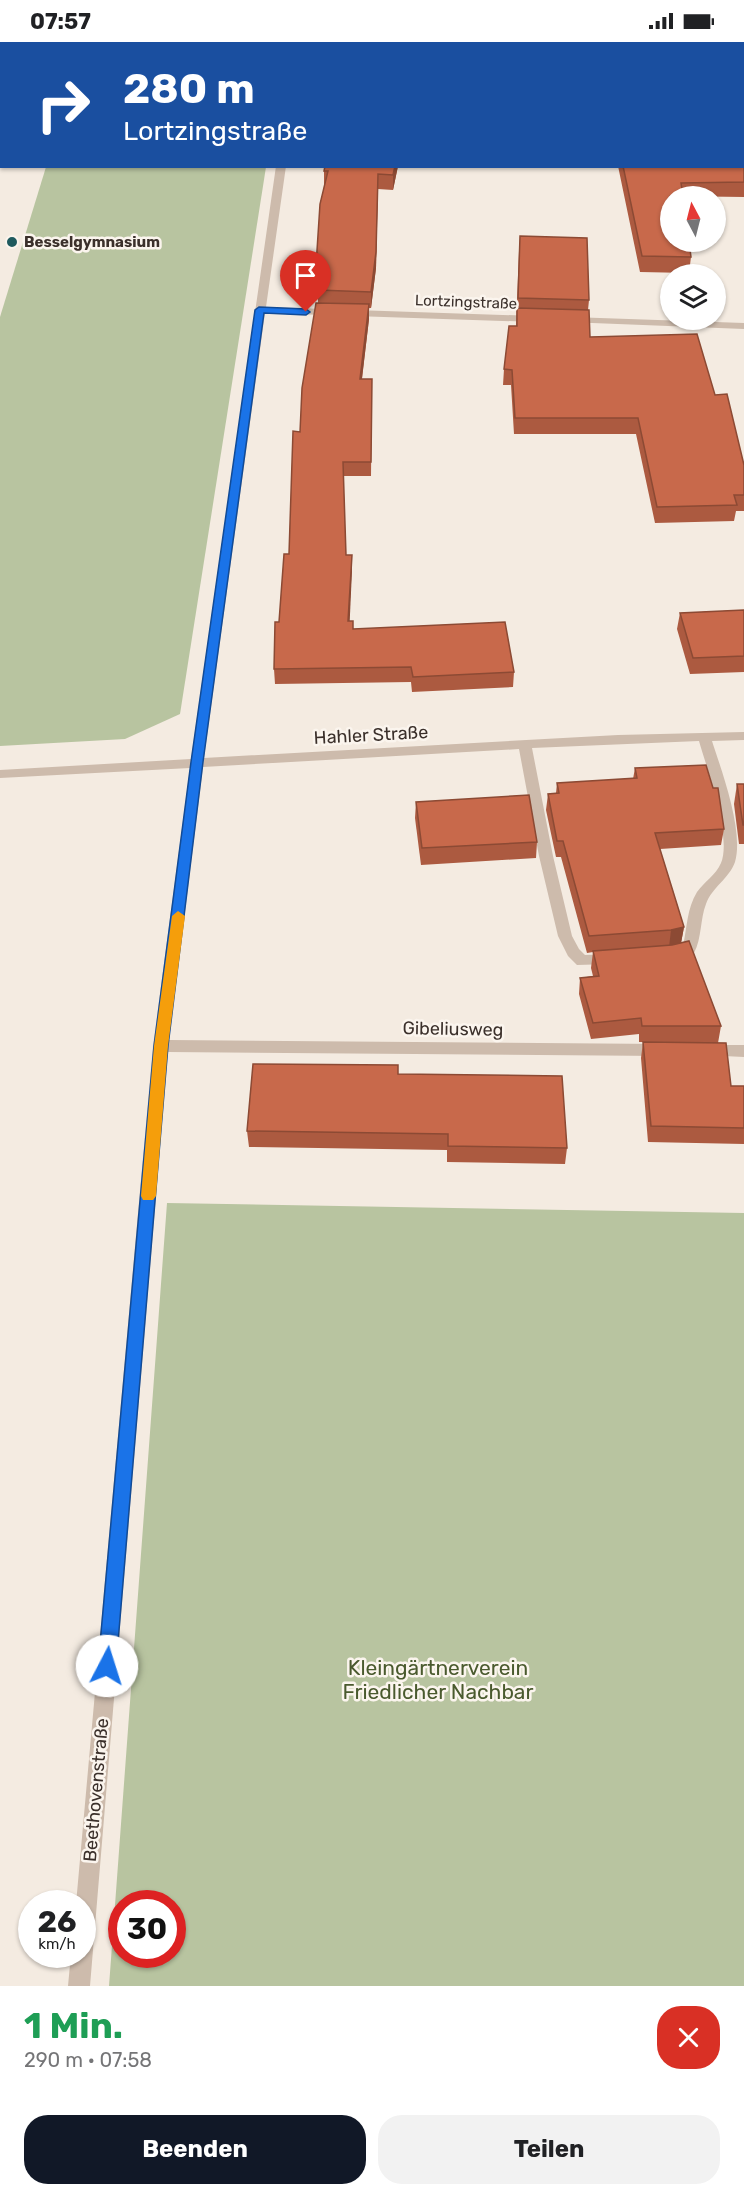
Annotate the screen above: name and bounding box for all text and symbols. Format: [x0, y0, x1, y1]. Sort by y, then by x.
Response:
text: 07:57 [30, 8, 91, 35]
text: 280 m [123, 64, 255, 114]
icon: right [24, 66, 102, 144]
text: Lortzingstraße [123, 115, 307, 147]
north arrow [660, 186, 726, 252]
map controls [660, 186, 726, 330]
place label: Besselgymnasium [24, 233, 160, 251]
marker: Besselgymnasium [5, 235, 19, 249]
pin [280, 250, 331, 312]
icon: arrive [289, 259, 322, 292]
button: layers [660, 264, 726, 330]
street label: Lortzingstraße [415, 291, 517, 313]
street label: Hahler Straße [313, 721, 429, 749]
street label: Gibeliusweg [402, 1017, 504, 1041]
position arrow [75, 1634, 139, 1698]
park label: Kleingärtnerverein Friedlicher Nachbar [343, 1655, 533, 1704]
street label: Beethovenstraße [79, 1717, 113, 1863]
speed limit sign: 30 [108, 1890, 186, 1968]
text: 26 [37, 1904, 77, 1940]
text: km/h [38, 1935, 76, 1953]
text: 1 Min. [24, 2004, 123, 2047]
button: close [657, 2006, 720, 2069]
text: 290 m · 07:58 [24, 2048, 152, 2072]
button: Beenden [24, 2115, 366, 2184]
button: Teilen [378, 2115, 720, 2184]

